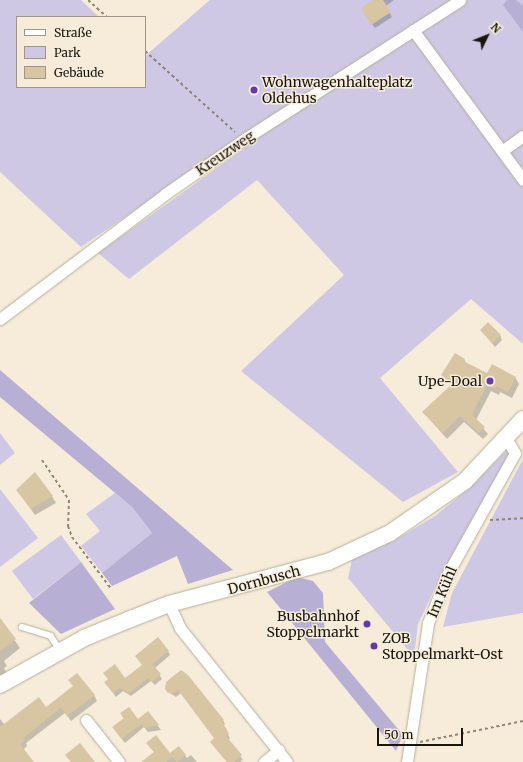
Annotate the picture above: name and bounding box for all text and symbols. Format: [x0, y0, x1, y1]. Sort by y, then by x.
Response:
legend [16, 16, 146, 88]
north arrow [467, 16, 507, 56]
text: N [488, 20, 504, 36]
text: Straße [54, 25, 92, 40]
text: Park [54, 45, 81, 60]
text: Gebäude [54, 65, 104, 80]
place label: Wohnwagenhalteplatz Oldehus [262, 74, 412, 106]
marker: Wohnwagenhalteplatz Oldehus [249, 85, 259, 95]
street label: Kreuzweg [192, 127, 258, 179]
place label: Upe-Doal [418, 373, 482, 389]
marker: Upe-Doal [485, 376, 495, 386]
street label: Dornbusch [226, 562, 302, 598]
street label: Im Kühl [424, 564, 460, 620]
place label: Busbahnhof Stoppelmarkt [266, 608, 359, 640]
marker: Busbahnhof Stoppelmarkt [362, 619, 372, 629]
place label: ZOB Stoppelmarkt-Ost [382, 630, 503, 662]
marker: ZOB Stoppelmarkt-Ost [369, 641, 379, 651]
scale bar [379, 720, 465, 746]
text: 50 m [384, 727, 413, 742]

